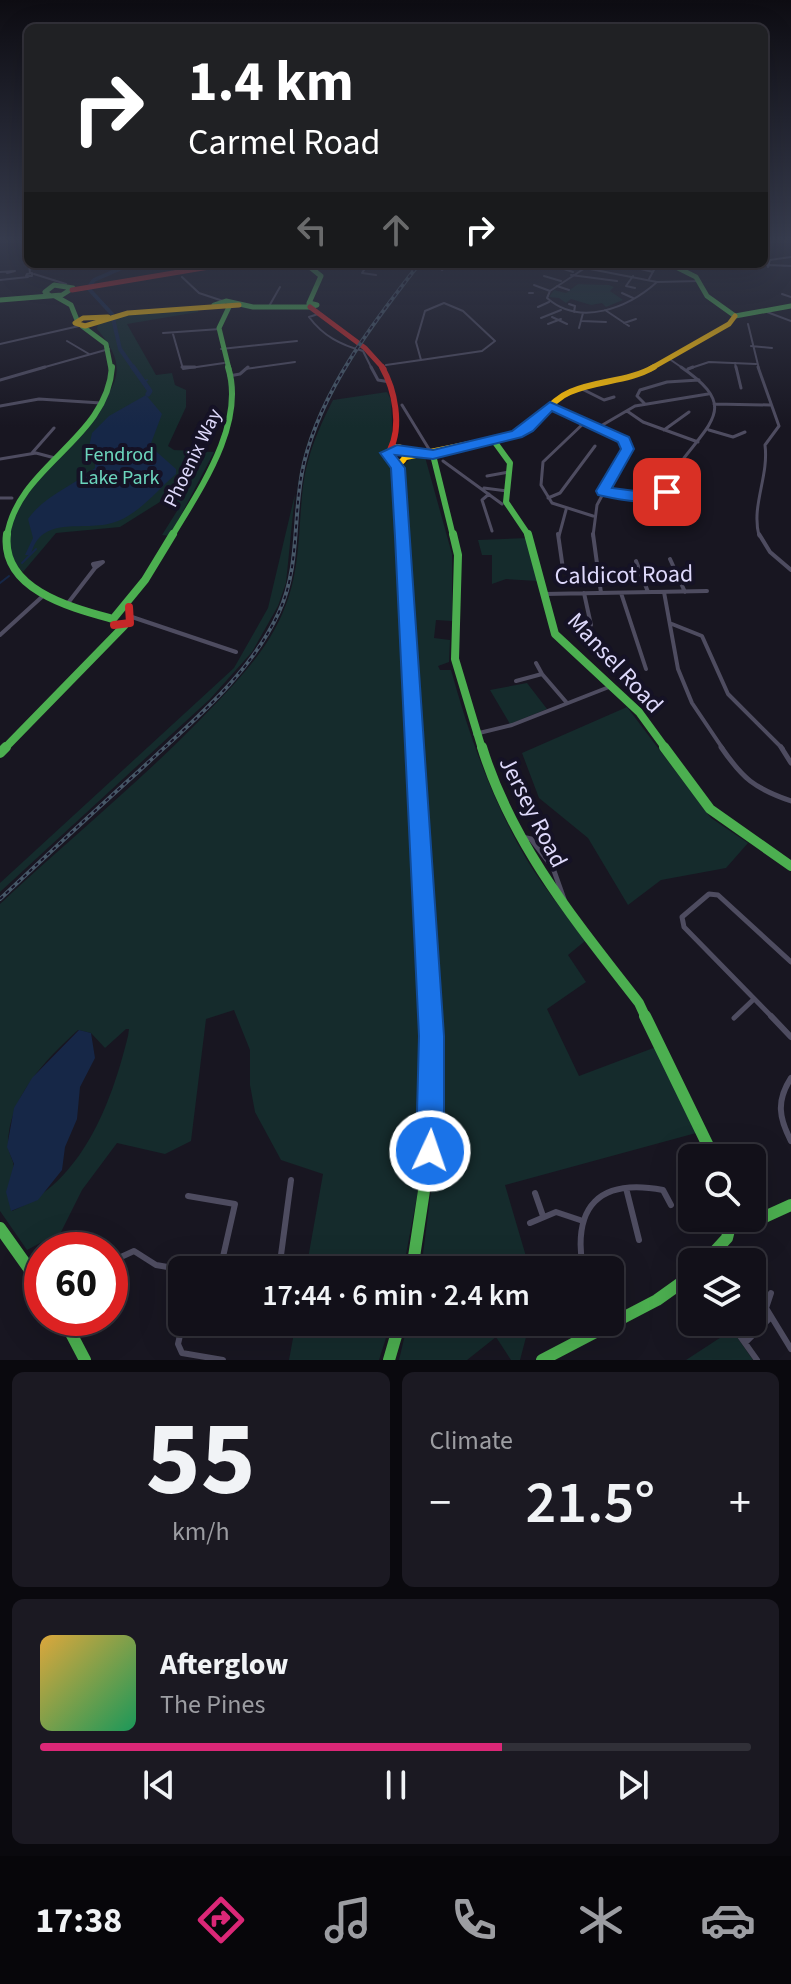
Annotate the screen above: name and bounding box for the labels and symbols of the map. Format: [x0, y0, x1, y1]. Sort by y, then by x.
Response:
street label: Phoenix Way [157, 403, 229, 512]
park label: Fendrod Lake Park [79, 441, 159, 492]
pin [633, 458, 701, 526]
street label: Caldicot Road [554, 556, 694, 594]
street label: Mansel Road [559, 605, 671, 721]
street label: Jersey Road [490, 750, 576, 874]
position arrow [388, 1109, 472, 1193]
speed limit sign: 60 [24, 1232, 128, 1336]

